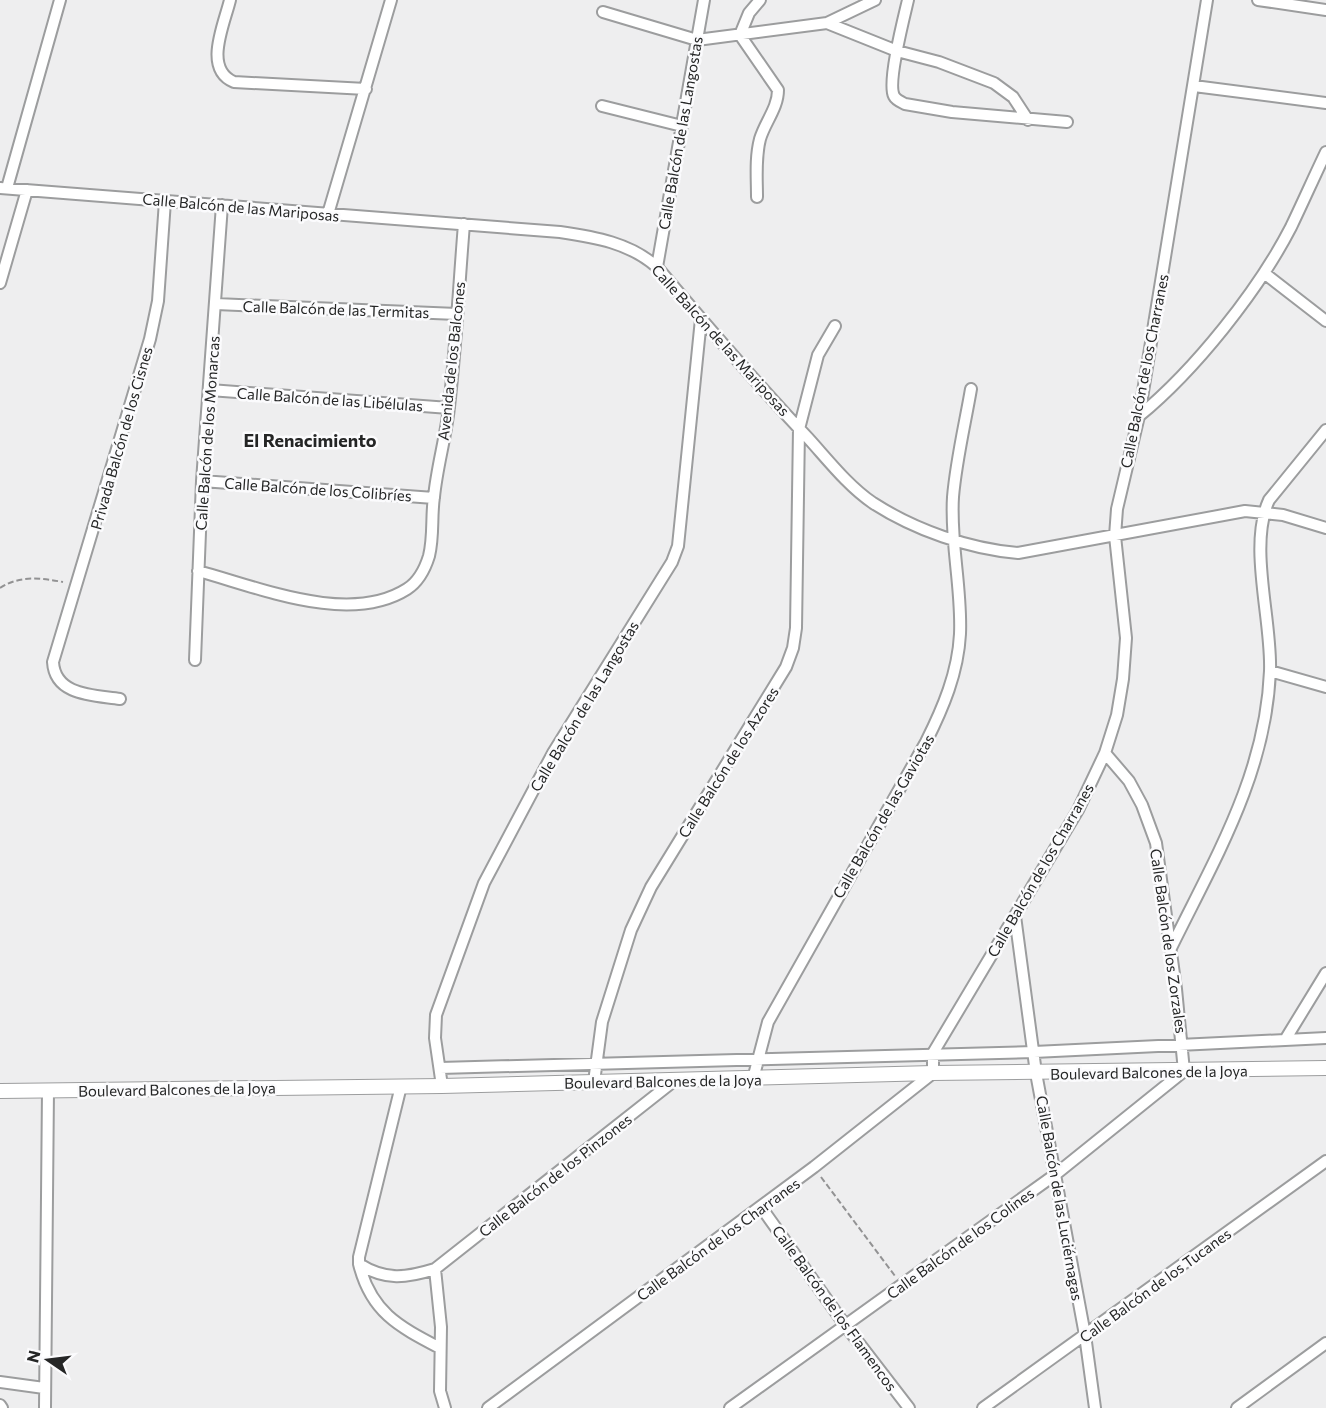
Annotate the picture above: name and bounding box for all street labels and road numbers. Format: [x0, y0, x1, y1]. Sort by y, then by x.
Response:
street label: Calle Balcón de las Langostas [654, 35, 706, 231]
street label: Calle Balcón de las Mariposas [142, 189, 340, 225]
street label: Calle Balcón de las Mariposas [648, 261, 794, 420]
street label: Calle Balcón de los Charranes [1116, 272, 1172, 470]
street label: Avenida de los Balcones [434, 280, 468, 441]
street label: Calle Balcón de las Termitas [242, 297, 430, 321]
street label: Calle Balcón de los Monarcas [191, 335, 223, 531]
street label: Privada Balcón de los Cisnes [86, 344, 156, 531]
street label: Calle Balcón de las Libélulas [236, 384, 424, 414]
street label: Calle Balcón de los Colibríes [224, 473, 412, 505]
street label: Calle Balcón de las Langostas [526, 617, 642, 795]
street label: Calle Balcón de los Azores [674, 683, 782, 841]
street label: Calle Balcón de las Gaviotas [829, 731, 937, 901]
street label: Calle Balcón de los Charranes [983, 780, 1097, 960]
street label: Calle Balcón de los Zorzales [1147, 847, 1191, 1035]
street label: Boulevard Balcones de la Joya [1050, 1061, 1248, 1083]
street label: Boulevard Balcones de la Joya [564, 1070, 762, 1092]
street label: Boulevard Balcones de la Joya [78, 1078, 276, 1100]
street label: Calle Balcón de las Luciérnagas [1033, 1094, 1087, 1302]
street label: Calle Balcón de los Pinzones [475, 1110, 635, 1240]
street label: Calle Balcón de los Charranes [633, 1174, 803, 1304]
street label: Calle Balcón de los Colines [883, 1183, 1037, 1303]
street label: Calle Balcón de los Flamencos [769, 1222, 901, 1394]
street label: Calle Balcón de los Tucanes [1076, 1224, 1234, 1346]

